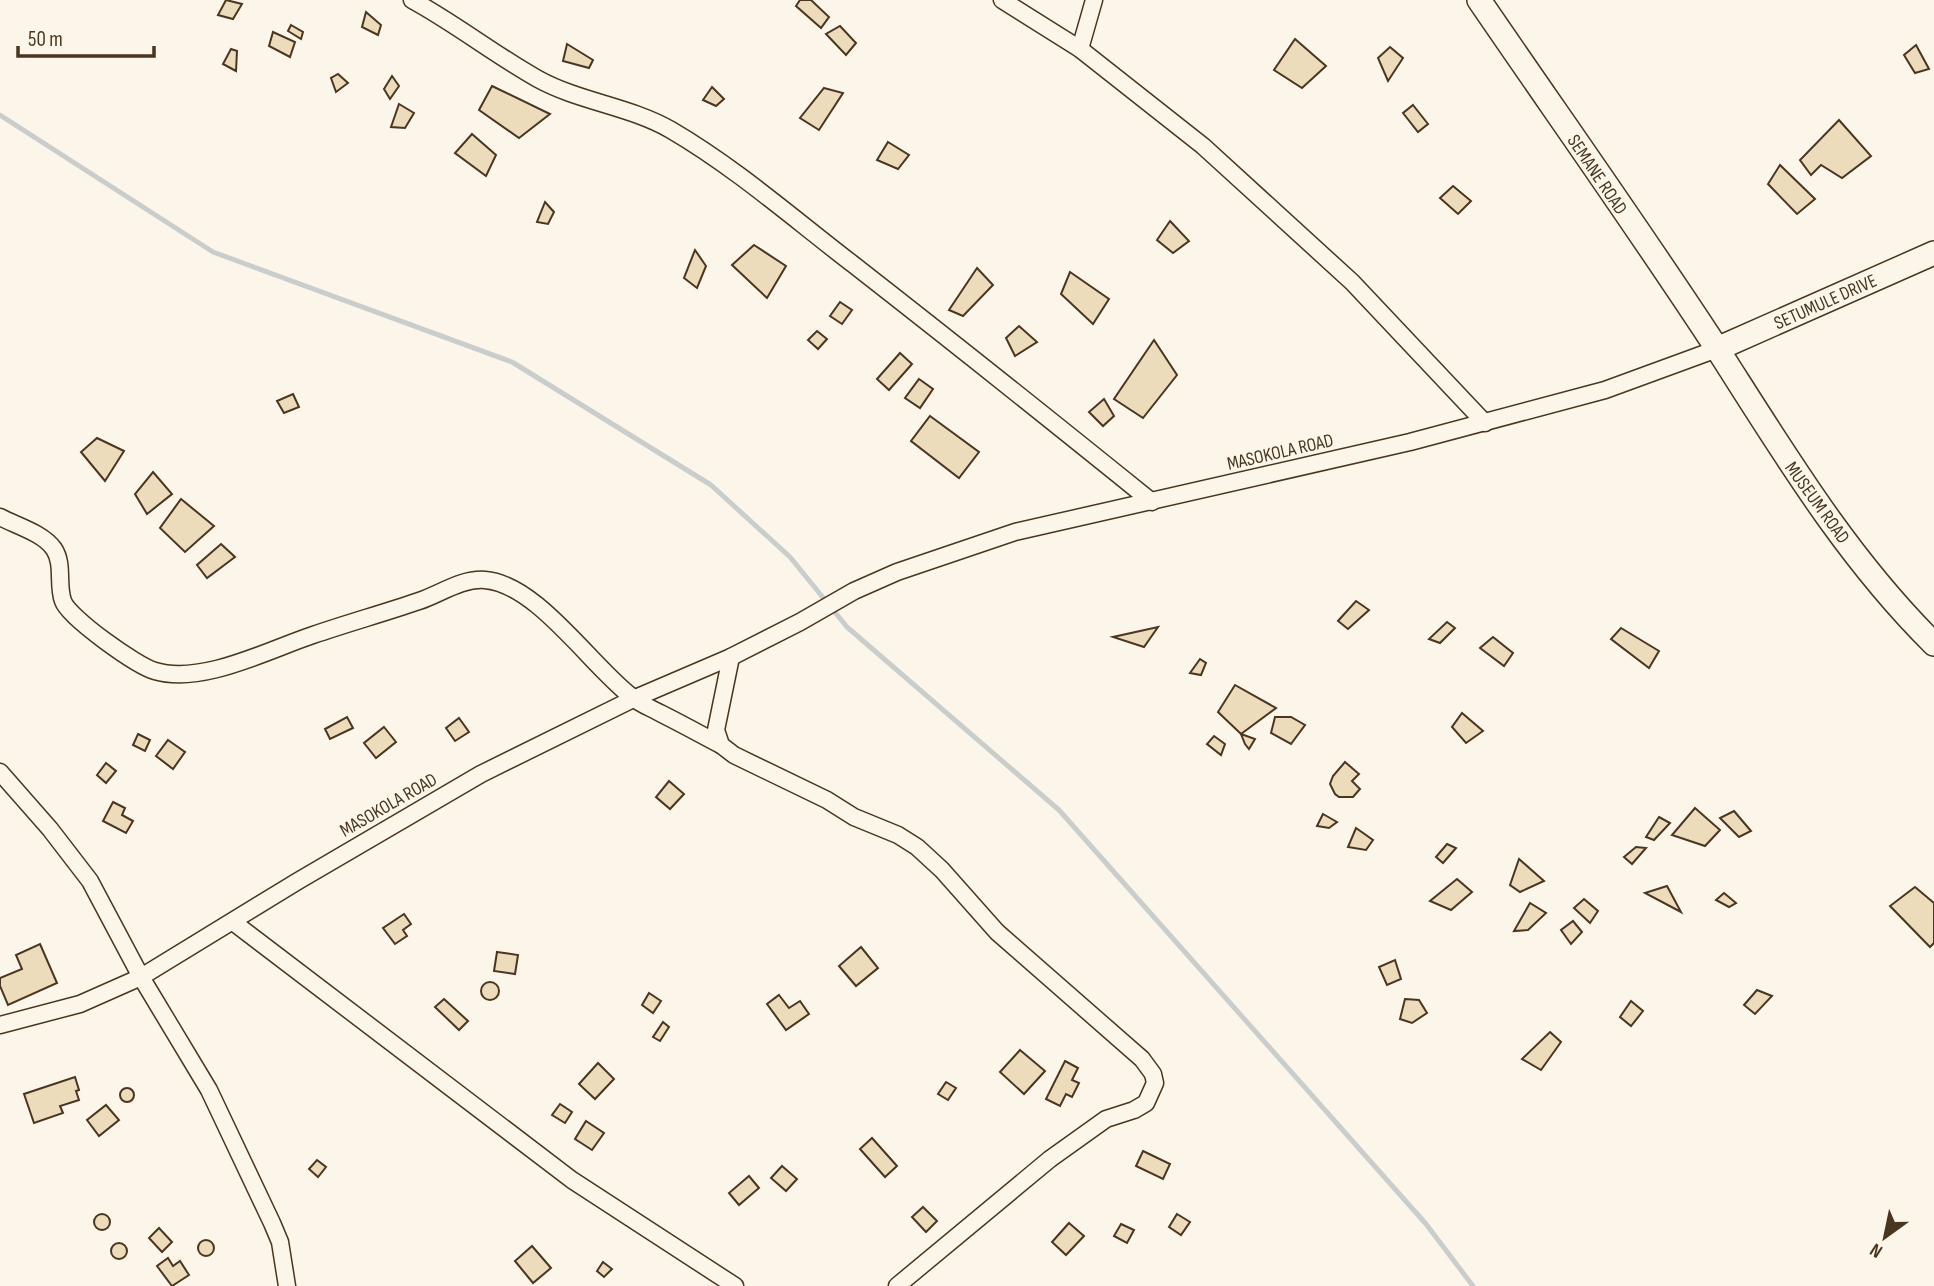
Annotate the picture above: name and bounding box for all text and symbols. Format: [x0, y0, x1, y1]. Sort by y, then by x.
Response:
scale bar [18, 14, 154, 58]
text: 50 m [28, 27, 63, 52]
street label: SEMANE ROAD [1562, 131, 1632, 219]
street label: SETUMULE DRIVE [1771, 269, 1881, 335]
street label: MASOKOLA ROAD [1225, 429, 1336, 476]
street label: MUSEUM ROAD [1779, 457, 1854, 548]
street label: MASOKOLA ROAD [336, 768, 441, 842]
north arrow [1850, 1202, 1920, 1272]
text: N [1866, 1238, 1887, 1262]

